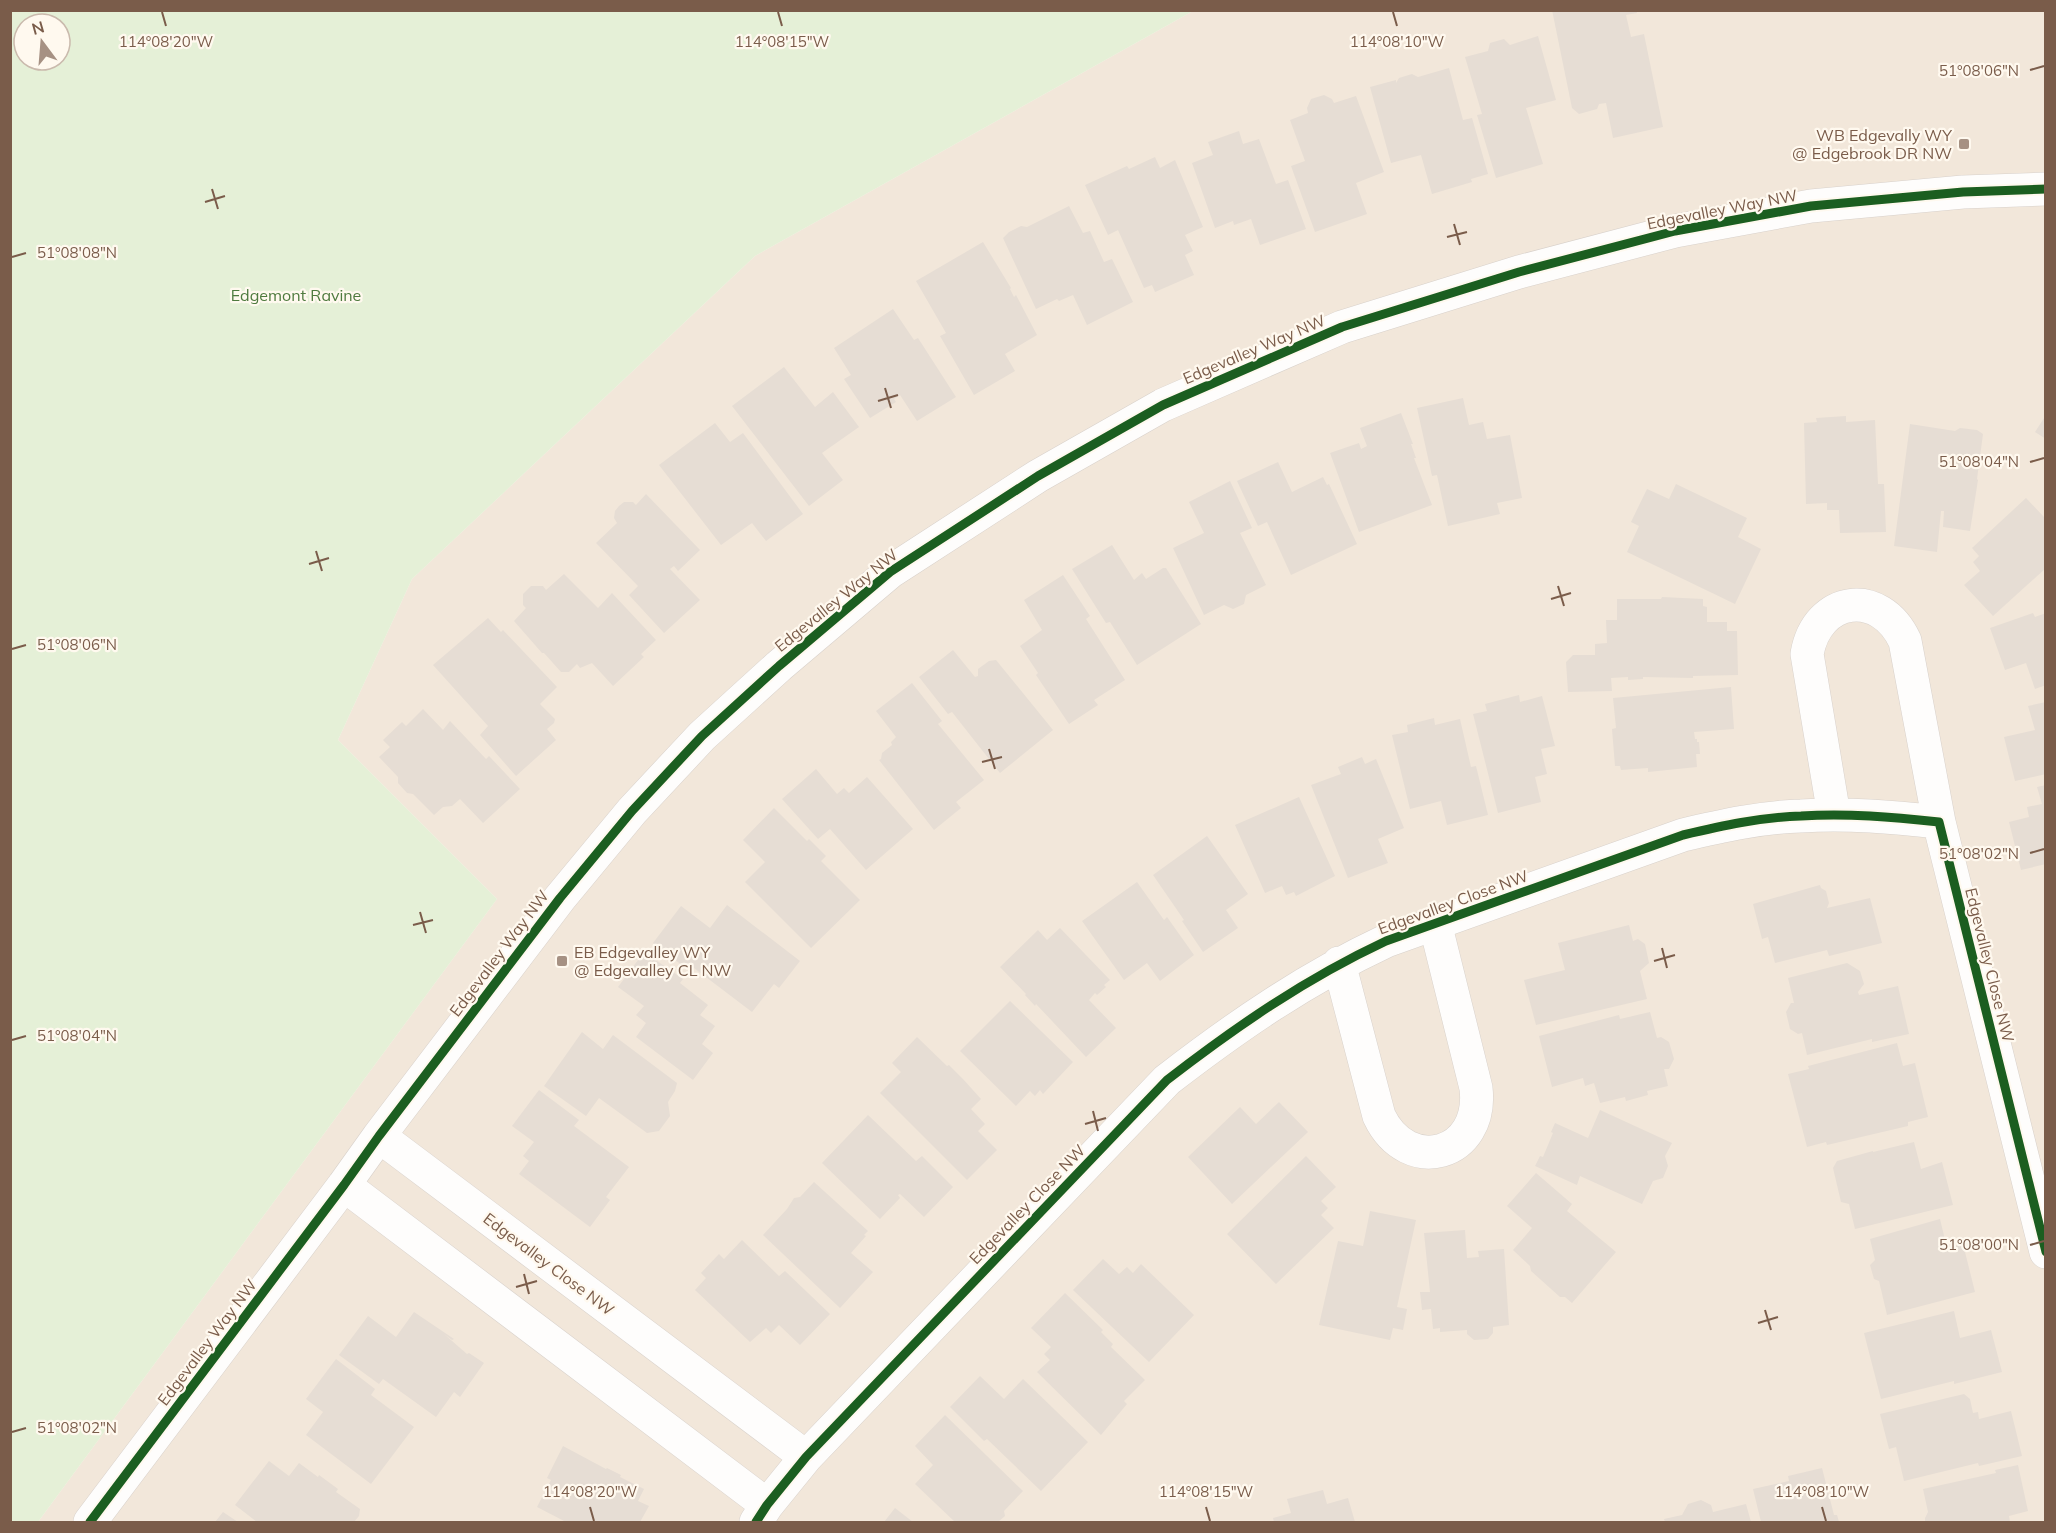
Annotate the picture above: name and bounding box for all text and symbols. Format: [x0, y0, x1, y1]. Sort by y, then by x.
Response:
north arrow [12, 12, 72, 72]
text: N [29, 16, 46, 39]
text: 114°08'20"W [119, 32, 214, 51]
text: 114°08'15"W [735, 32, 830, 51]
text: 114°08'10"W [1350, 32, 1445, 51]
text: 51°08'06"N [1939, 61, 2019, 80]
place label: WB Edgevally WY @ Edgebrook DR NW [1792, 125, 1952, 163]
marker: WB Edgevally WY @ Edgebrook DR NW [1957, 137, 1971, 151]
street label: Edgevalley Way NW [1645, 185, 1799, 233]
text: 51°08'08"N [37, 243, 117, 262]
park label: Edgemont Ravine [231, 285, 361, 305]
street label: Edgevalley Way NW [1180, 310, 1328, 388]
text: 51°08'04"N [1939, 452, 2019, 471]
street label: Edgevalley Way NW [770, 544, 902, 656]
text: 51°08'06"N [37, 635, 117, 654]
text: 51°08'02"N [1939, 844, 2019, 863]
street label: Edgevalley Close NW [1375, 865, 1531, 938]
street label: Edgevalley Way NW [445, 886, 553, 1020]
street label: Edgevalley Close NW [1961, 886, 2019, 1044]
place label: EB Edgevalley WY @ Edgevalley CL NW [574, 942, 731, 980]
marker: EB Edgevalley WY @ Edgevalley CL NW [555, 954, 569, 968]
text: 51°08'04"N [37, 1026, 117, 1045]
street label: Edgevalley Close NW [965, 1140, 1089, 1268]
street label: Edgevalley Close NW [480, 1208, 618, 1320]
text: 51°08'00"N [1939, 1235, 2019, 1254]
street label: Edgevalley Way NW [153, 1275, 261, 1409]
text: 51°08'02"N [37, 1418, 117, 1437]
text: 114°08'20"W [543, 1482, 638, 1501]
text: 114°08'15"W [1159, 1482, 1254, 1501]
text: 114°08'10"W [1775, 1482, 1870, 1501]

